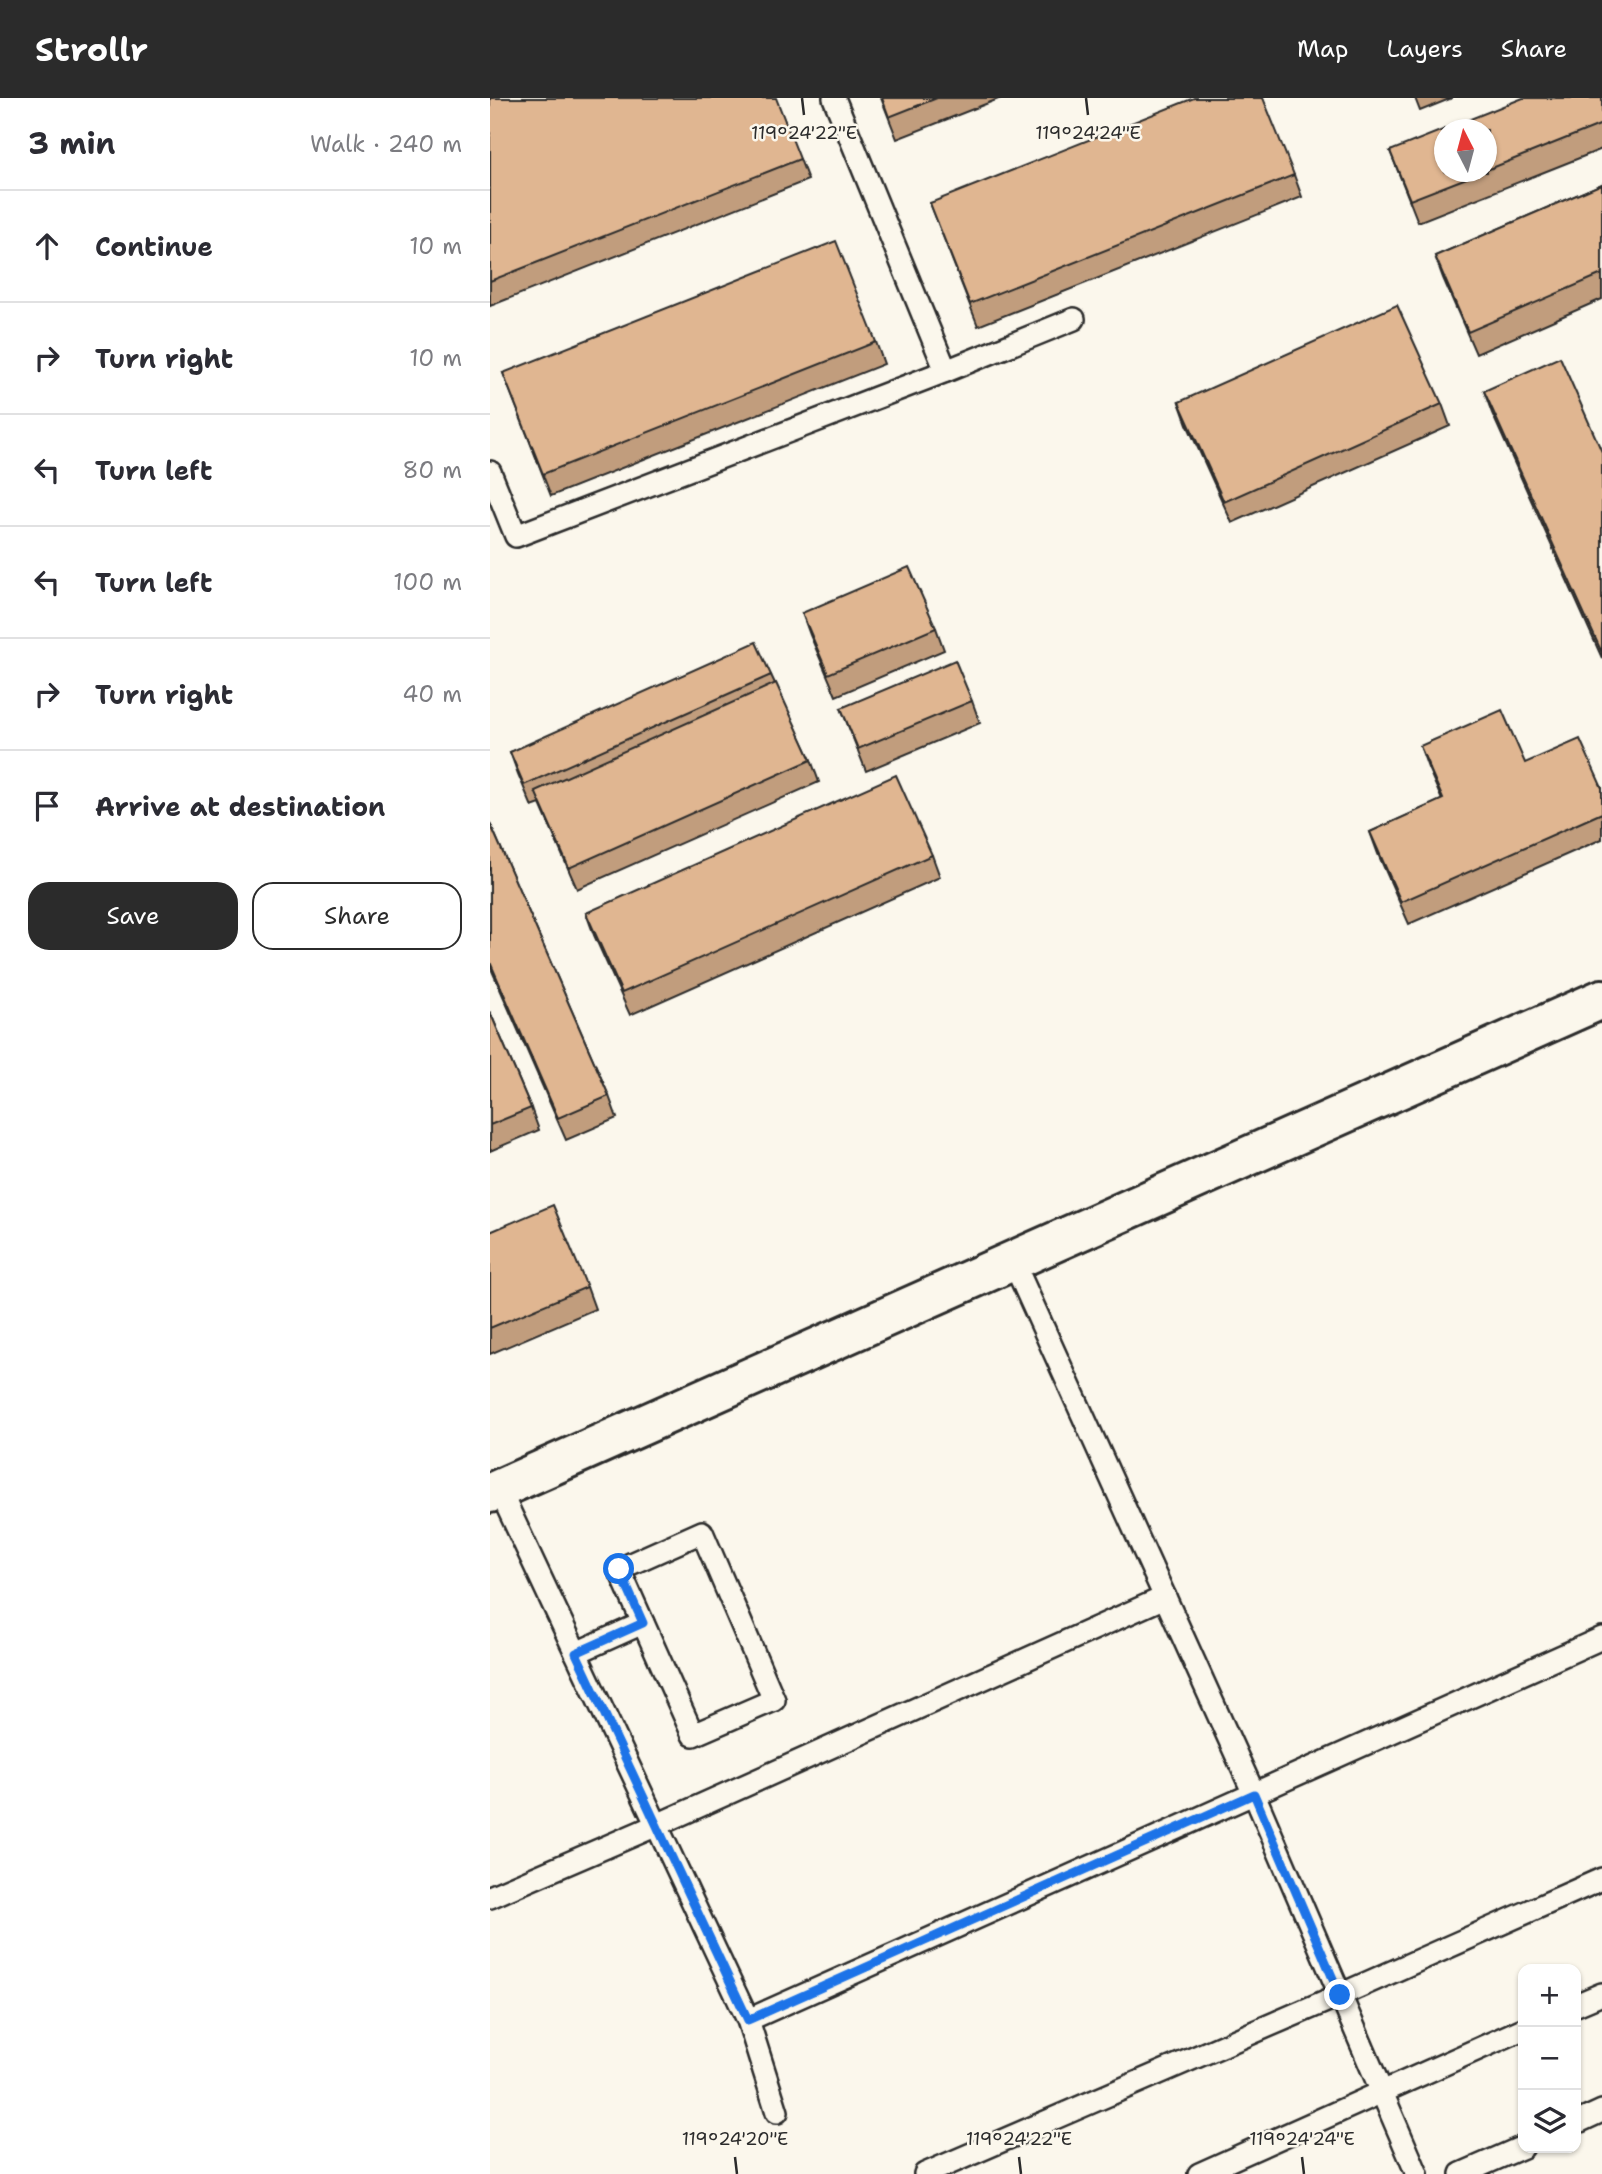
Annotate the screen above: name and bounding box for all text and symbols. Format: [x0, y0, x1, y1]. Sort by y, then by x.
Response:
text: Strollr [35, 27, 148, 72]
text: Map [1297, 33, 1348, 65]
text: Layers [1386, 33, 1463, 65]
text: Share [1501, 33, 1567, 65]
north arrow [1434, 119, 1497, 182]
text: 119°24'22"E [751, 121, 857, 145]
text: 119°24'24"E [1035, 121, 1141, 145]
text: 3 min [28, 123, 115, 164]
text: Walk · 240 m [310, 129, 462, 159]
icon: ahead [28, 227, 66, 265]
text: Continue [95, 229, 213, 264]
text: 10 m [409, 231, 462, 261]
icon: right [28, 339, 66, 377]
text: Turn right [95, 341, 233, 376]
text: 10 m [409, 343, 462, 373]
icon: left [28, 451, 66, 489]
text: Turn left [95, 453, 212, 488]
text: 80 m [403, 455, 462, 485]
icon: left [28, 563, 66, 601]
text: Turn left [95, 565, 212, 600]
text: 100 m [393, 567, 462, 597]
icon: right [28, 675, 66, 713]
text: Turn right [95, 677, 233, 712]
text: 40 m [402, 679, 462, 709]
icon: arrive [28, 787, 66, 825]
text: Arrive at destination [95, 789, 385, 824]
button: Save [28, 882, 238, 950]
button: Share [252, 882, 462, 950]
route start [603, 1553, 634, 1584]
map controls [1518, 1964, 1581, 2153]
button: + [1518, 1964, 1581, 2027]
route end [1324, 1979, 1355, 2010]
button: − [1518, 2027, 1581, 2090]
button: layers [1518, 2090, 1581, 2153]
text: 119°24'20"E [682, 2127, 788, 2151]
text: 119°24'22"E [966, 2127, 1072, 2151]
text: 119°24'24"E [1249, 2127, 1355, 2151]

